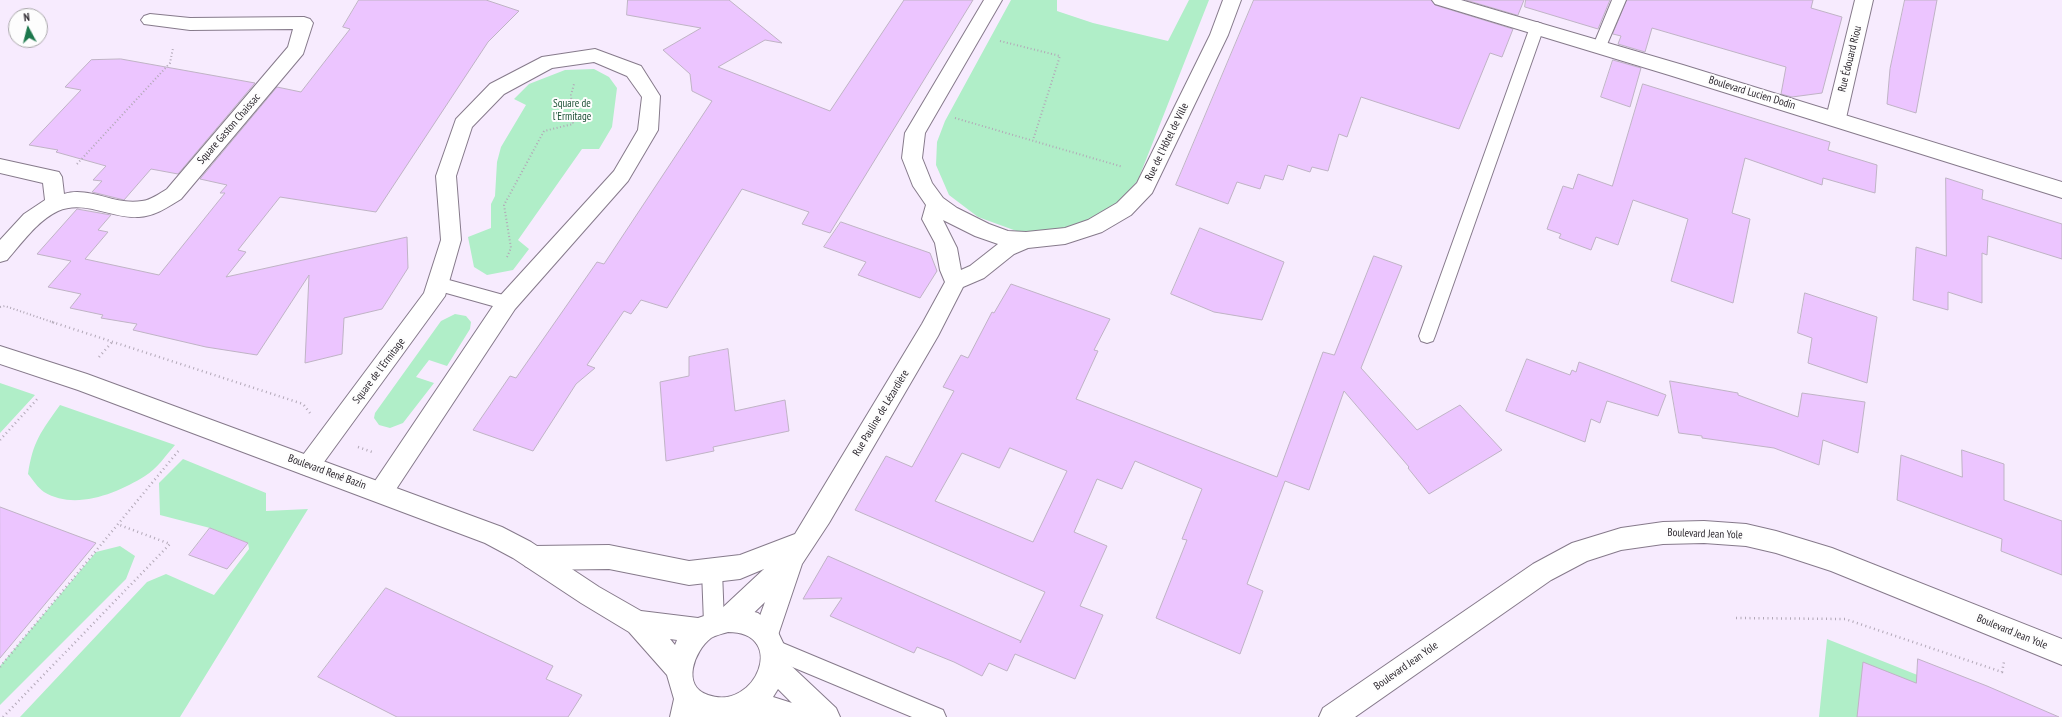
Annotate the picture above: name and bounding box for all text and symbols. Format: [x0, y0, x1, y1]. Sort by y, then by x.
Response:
north arrow [8, 8, 48, 48]
text: N [23, 10, 30, 24]
street label: Rue Édouard Riou [1835, 25, 1865, 93]
street label: Boulevard Lucien Dodin [1707, 74, 1797, 112]
street label: Square Gaston Chaissac [195, 91, 263, 167]
park label: Square de l'Ermitage [553, 97, 591, 123]
street label: Rue de l'Hôtel de Ville [1142, 101, 1192, 183]
street label: Square de l'Ermitage [350, 336, 408, 406]
street label: Rue Pauline de Lézardière [850, 368, 912, 458]
street label: Boulevard René Bazin [286, 452, 368, 492]
street label: Boulevard Jean Yole [1667, 526, 1743, 542]
street label: Boulevard Jean Yole [1975, 612, 2049, 652]
street label: Boulevard Jean Yole [1371, 639, 1441, 693]

